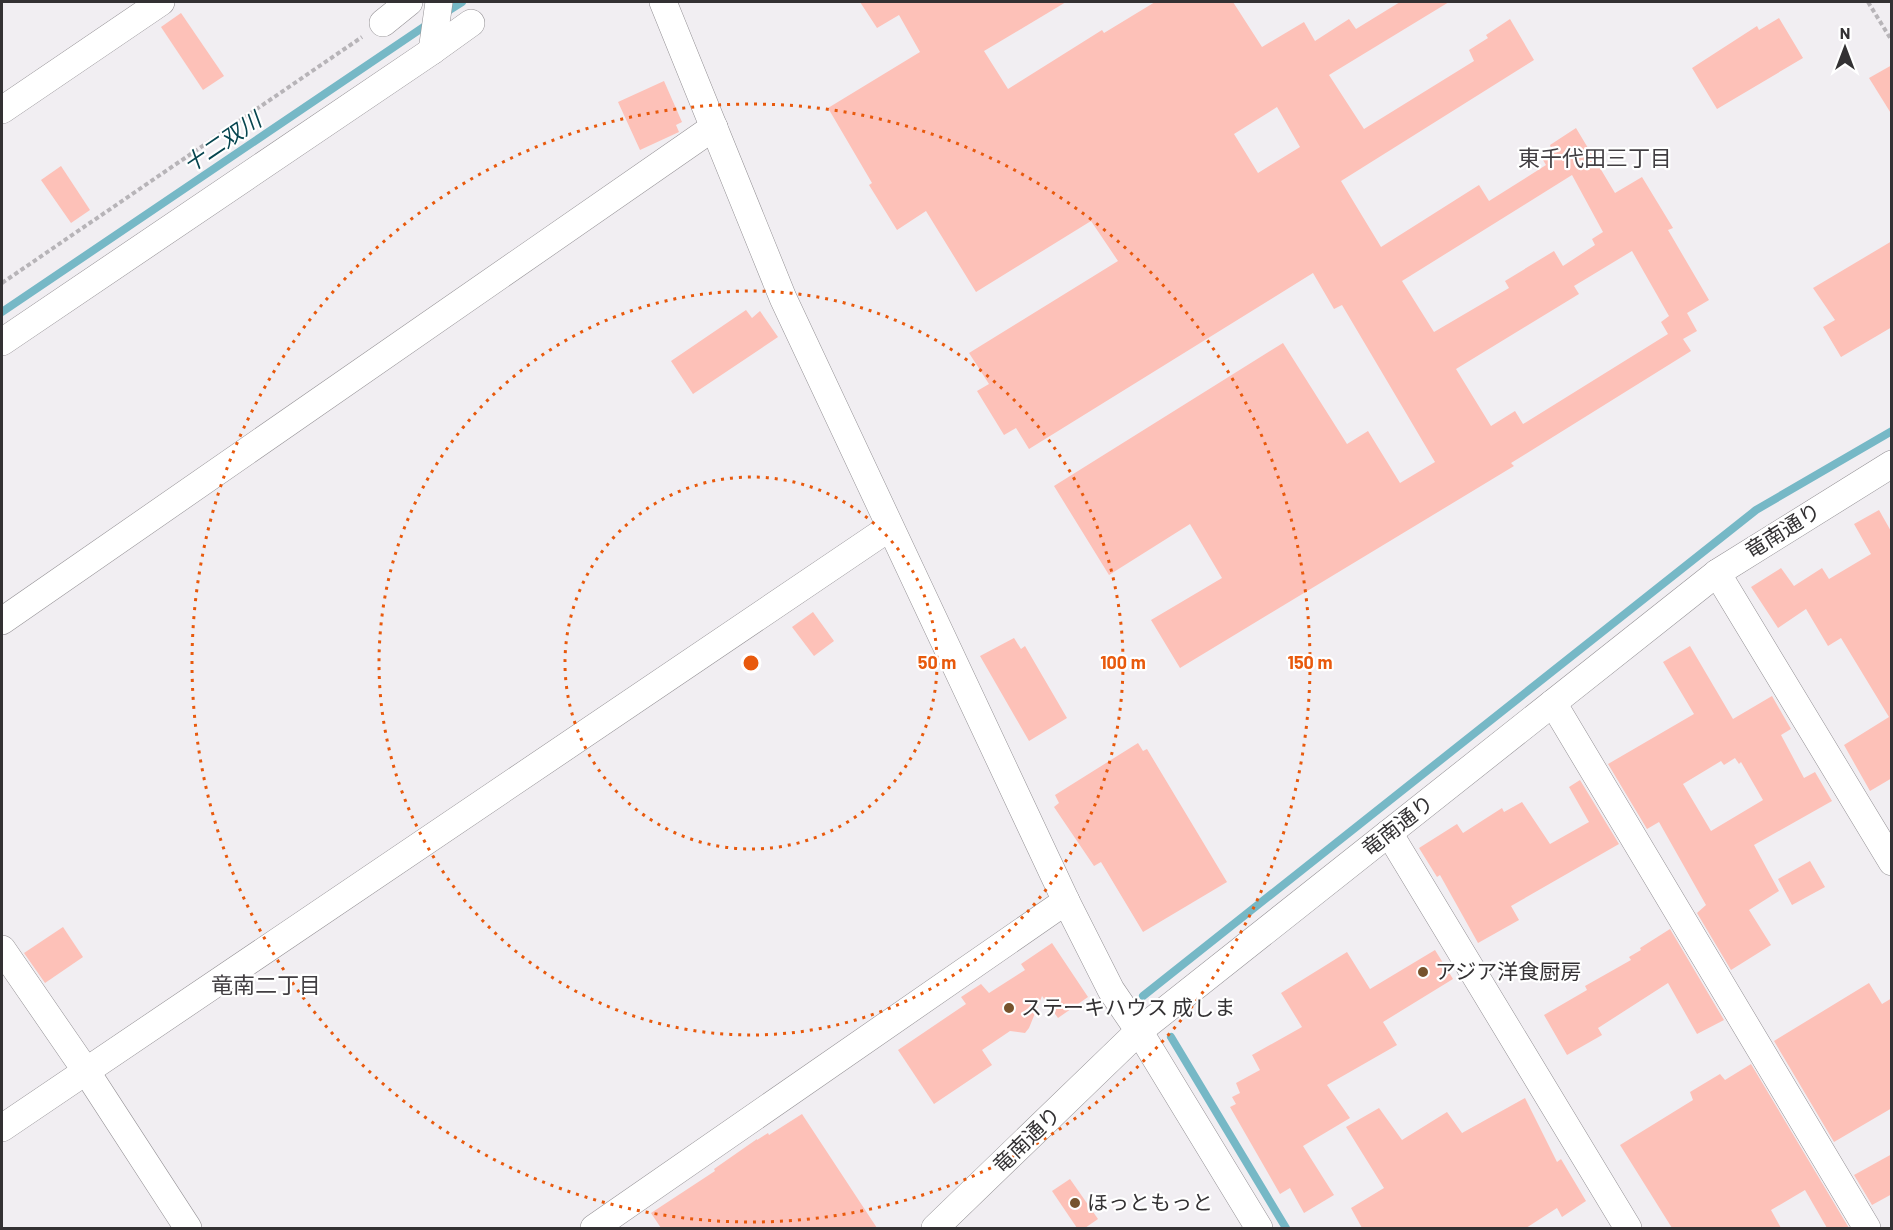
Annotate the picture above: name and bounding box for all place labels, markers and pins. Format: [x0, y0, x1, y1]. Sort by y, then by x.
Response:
centre of rings [741, 653, 761, 673]
place label: アジア洋食厨房 [1435, 958, 1581, 983]
marker: アジア洋食厨房 [1416, 965, 1430, 979]
place label: ステーキハウス 成しま [1021, 994, 1235, 1019]
marker: ステーキハウス 成しま [1002, 1001, 1016, 1015]
place label: ほっともっと [1087, 1189, 1213, 1214]
marker: ほっともっと [1068, 1196, 1082, 1210]

